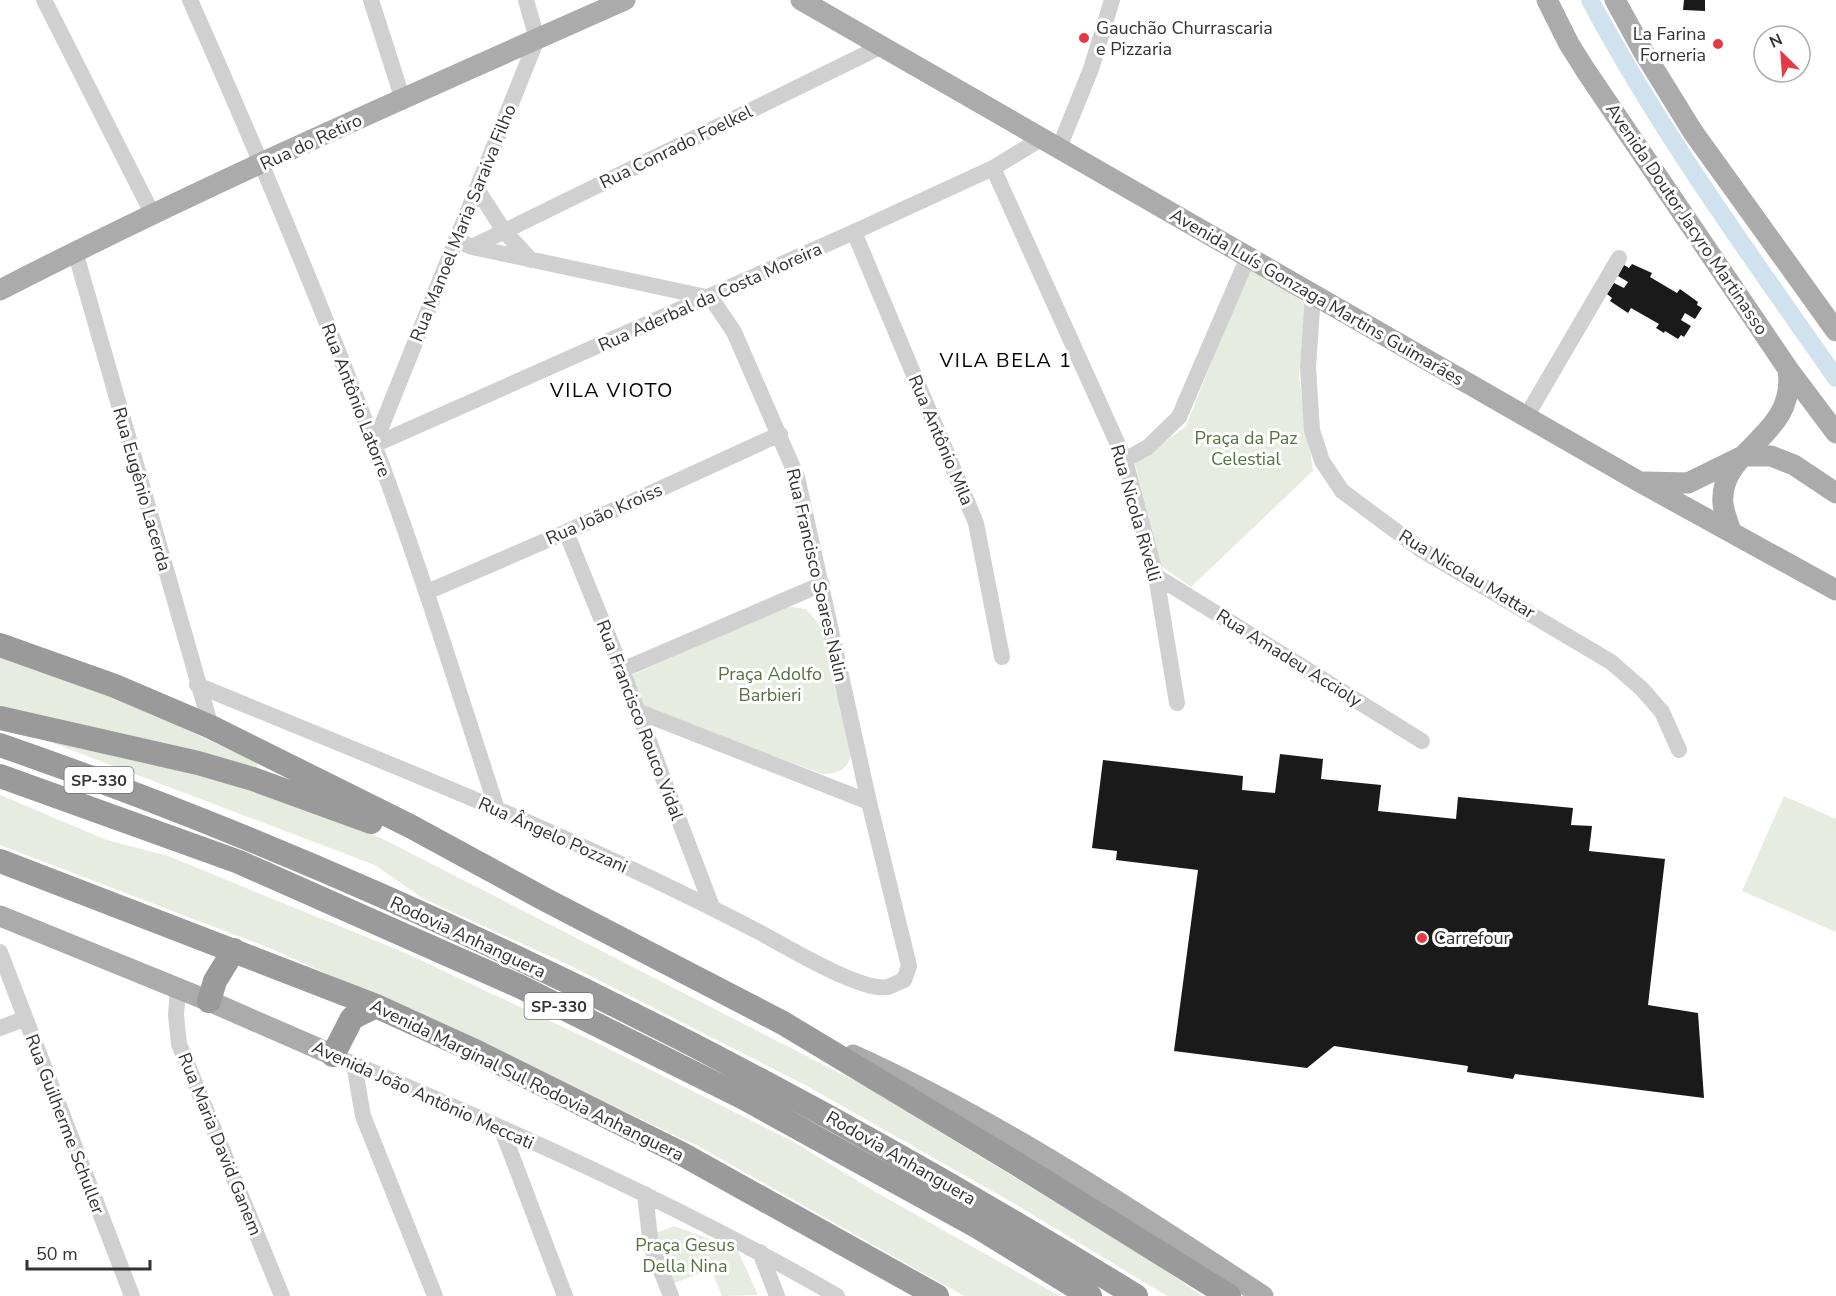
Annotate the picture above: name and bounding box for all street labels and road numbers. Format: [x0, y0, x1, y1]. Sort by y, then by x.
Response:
street label: Avenida Doutor Jacyro Martinasso [1600, 98, 1774, 340]
street label: Rua Conrado Foelkel [596, 99, 757, 194]
street label: Rua Manoel Maria Saraiva Filho [404, 101, 522, 345]
street label: Rua do Retiro [256, 108, 366, 176]
street label: Avenida Luís Gonzaga Martins Guimarães [1166, 203, 1468, 391]
street label: Rua Aderbal da Costa Moreira [594, 237, 826, 357]
street label: Rua Antônio Latorre [316, 320, 396, 480]
street label: Rua Antônio Mila [903, 371, 979, 509]
street label: Rua Eugênio Lacerda [107, 404, 177, 574]
street label: Rua Nicola Rivelli [1105, 442, 1167, 584]
street label: Rua Francisco Soares Nalin [781, 466, 853, 684]
street label: Rua João Kroiss [542, 478, 666, 550]
street label: Rua Nicolau Mattar [1394, 524, 1540, 624]
street label: Rua Amadeu Accioly [1212, 604, 1367, 713]
street label: Rua Francisco Rouco Vidal [591, 616, 690, 824]
road number: SP-330 [64, 767, 134, 793]
street label: Rua Ângelo Pozzani [475, 791, 631, 879]
street label: Rodovia Anhanguera [386, 890, 550, 984]
street label: Avenida Marginal Sul Rodovia Anhanguera [366, 993, 688, 1167]
road number: SP-330 [524, 993, 594, 1019]
street label: Rua Guilherme Schuller [20, 1030, 111, 1218]
street label: Avenida João Antônio Meccati [308, 1035, 538, 1155]
street label: Rua Maria David Ganem [172, 1049, 268, 1239]
street label: Rodovia Anhanguera [822, 1105, 980, 1211]

